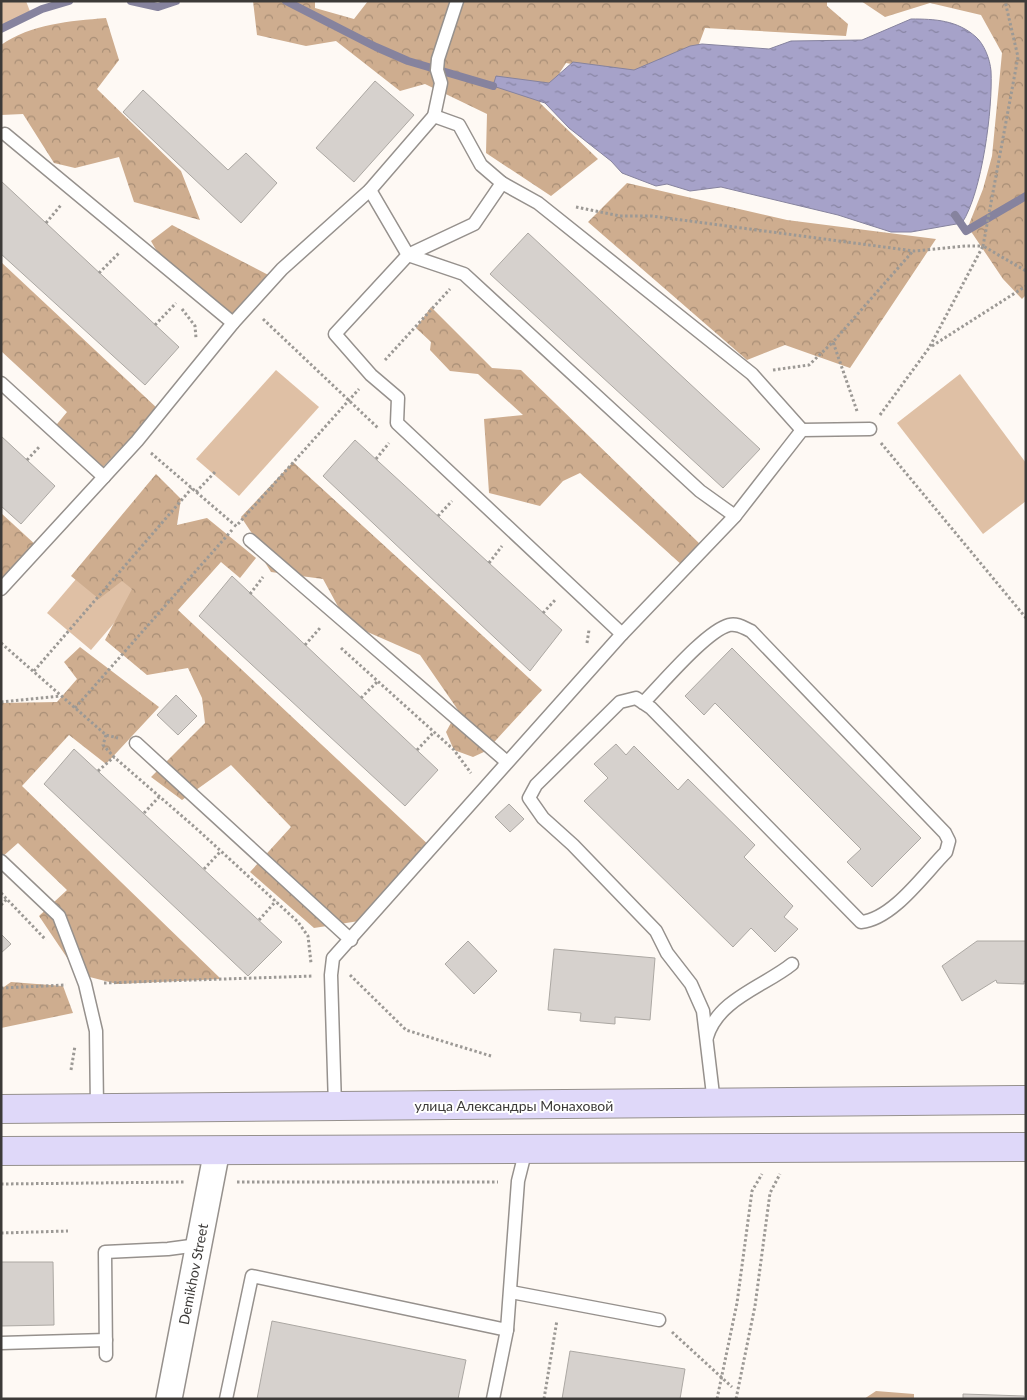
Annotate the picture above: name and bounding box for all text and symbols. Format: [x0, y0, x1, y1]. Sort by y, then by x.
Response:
street label: улица Александры Монаховой [415, 1097, 613, 1114]
street label: Demikhov Street [175, 1222, 211, 1326]

